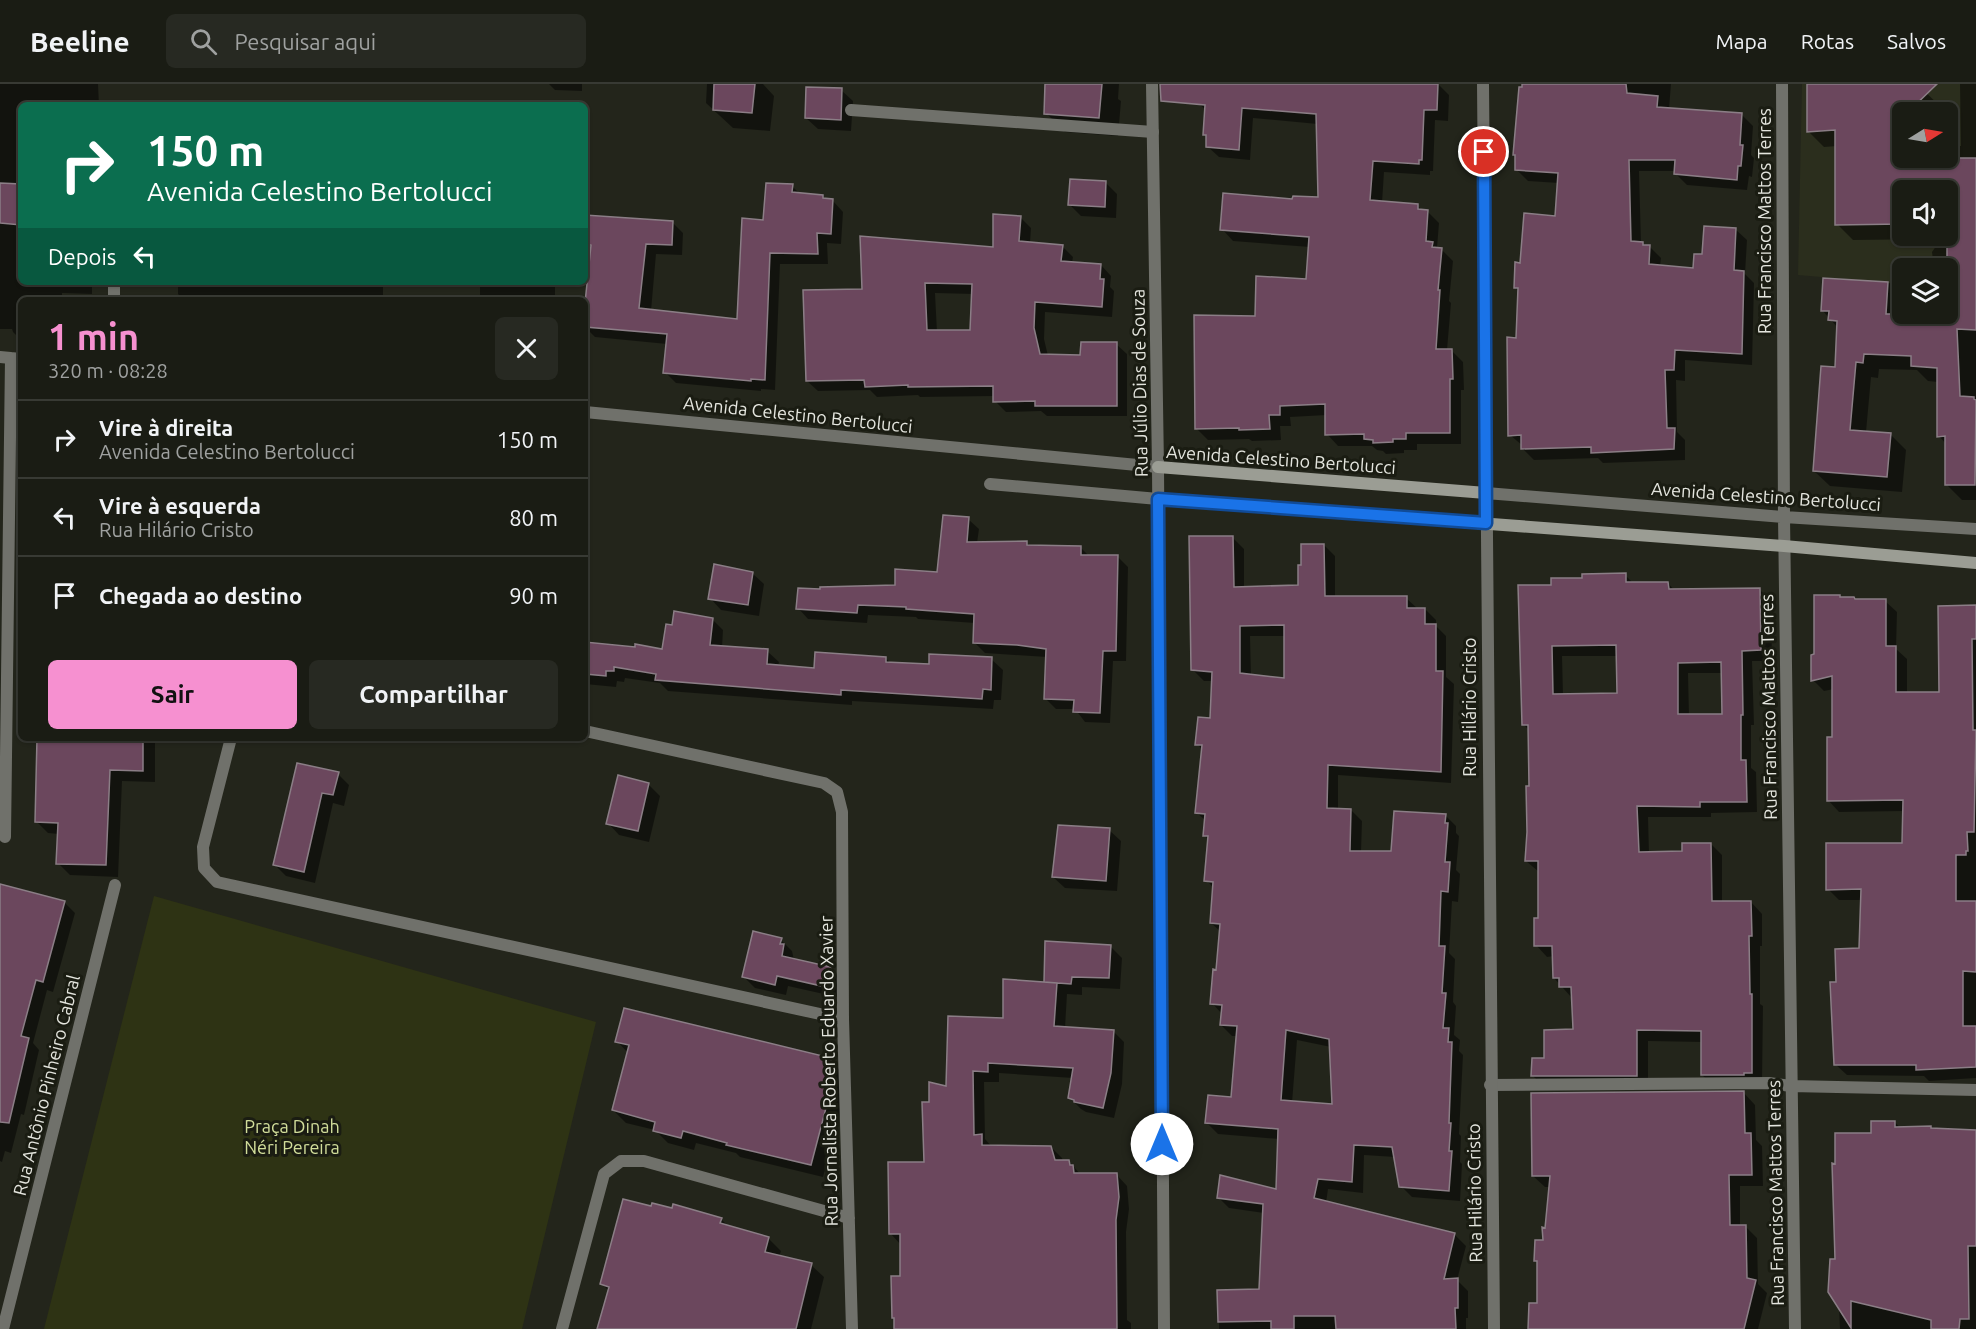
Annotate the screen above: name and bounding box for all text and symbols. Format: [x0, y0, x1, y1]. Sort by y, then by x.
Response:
search box [166, 14, 586, 68]
icon: search [187, 25, 220, 58]
text: Beeline [30, 26, 130, 57]
text: Pesquisar aqui [235, 29, 376, 54]
text: Mapa [1716, 29, 1768, 53]
text: Rotas [1801, 29, 1854, 53]
text: Salvos [1887, 29, 1946, 53]
north arrow [1892, 102, 1958, 168]
map controls [1892, 102, 1958, 324]
street label: Rua Francisco Mattos Terres [1754, 108, 1774, 334]
icon: right [48, 126, 126, 204]
pin [1458, 126, 1509, 177]
text: 150 m [147, 127, 264, 174]
icon: arrive [1467, 135, 1500, 168]
text: Avenida Celestino Bertolucci [147, 176, 492, 206]
button: sound [1892, 180, 1958, 246]
icon: left [128, 240, 161, 273]
text: Depois [48, 244, 116, 269]
button: layers [1892, 258, 1958, 324]
street label: Rua Júlio Dias de Souza [1127, 289, 1151, 477]
text: 1 min [48, 316, 139, 357]
button: close [495, 317, 558, 380]
text: 320 m · 08:28 [48, 359, 168, 382]
street label: Avenida Celestino Bertolucci [682, 392, 914, 436]
text: Vire à direita [99, 415, 233, 440]
icon: right [48, 423, 81, 456]
text: 150 m [497, 427, 558, 452]
text: Avenida Celestino Bertolucci [99, 440, 355, 463]
street label: Avenida Celestino Bertolucci [1165, 441, 1397, 477]
street label: Avenida Celestino Bertolucci [1650, 478, 1882, 514]
text: Vire à esquerda [99, 493, 261, 518]
icon: left [48, 501, 81, 534]
text: 80 m [509, 505, 558, 530]
text: Rua Hilário Cristo [99, 518, 254, 541]
icon: arrive [48, 579, 81, 612]
text: Chegada ao destino [99, 583, 302, 608]
text: 90 m [509, 583, 558, 608]
street label: Rua Francisco Mattos Terres [1756, 594, 1780, 820]
street label: Rua Hilário Cristo [1459, 637, 1479, 777]
button: Sair [48, 660, 297, 729]
button: Compartilhar [309, 660, 558, 729]
street label: Rua Jornalista Roberto Eduardo Xavier [815, 915, 841, 1227]
street label: Rua Antônio Pinheiro Cabral [9, 972, 83, 1197]
street label: Rua Francisco Mattos Terres [1763, 1080, 1787, 1306]
position arrow [1130, 1112, 1194, 1176]
park label: Praça Dinah Néri Pereira [244, 1116, 340, 1157]
street label: Rua Hilário Cristo [1463, 1123, 1485, 1263]

